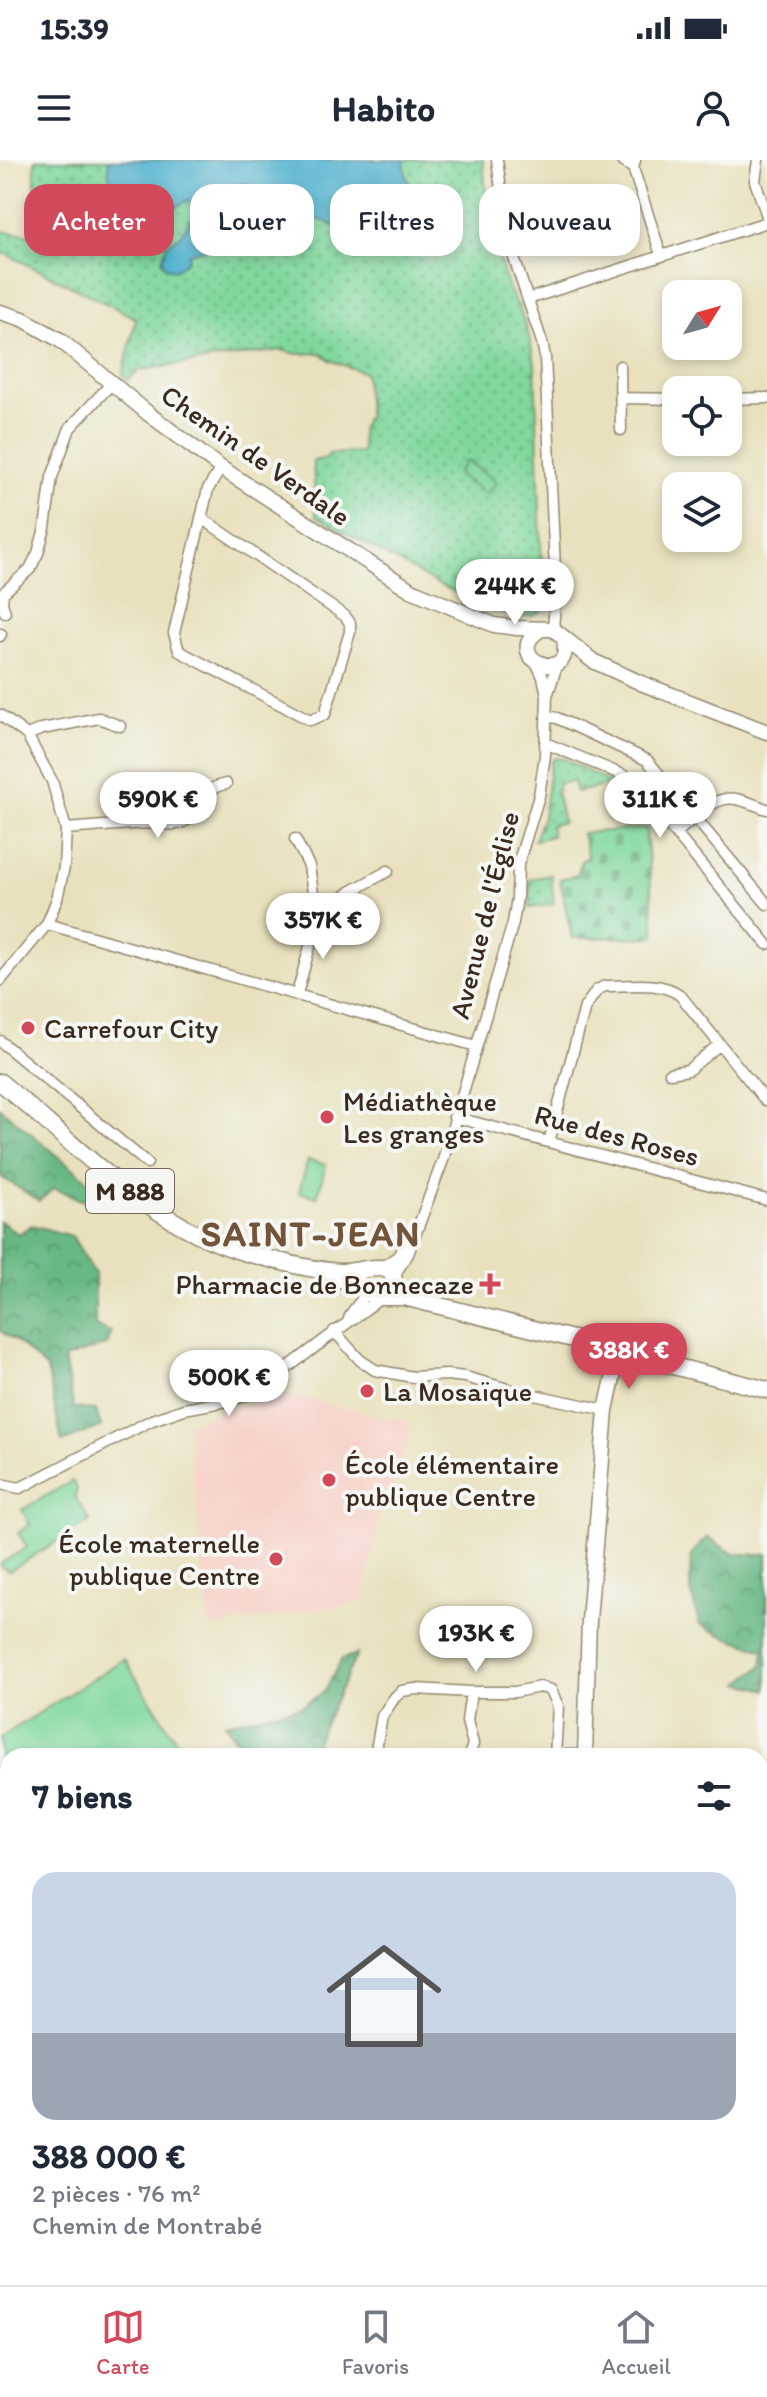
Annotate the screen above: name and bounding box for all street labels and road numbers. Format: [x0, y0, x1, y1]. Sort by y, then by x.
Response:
street label: Chemin de Verdale [155, 377, 357, 533]
street label: Avenue de l'Église [442, 808, 526, 1022]
street label: Rue des Roses [531, 1097, 703, 1173]
road number: M 888 [86, 1169, 174, 1213]

